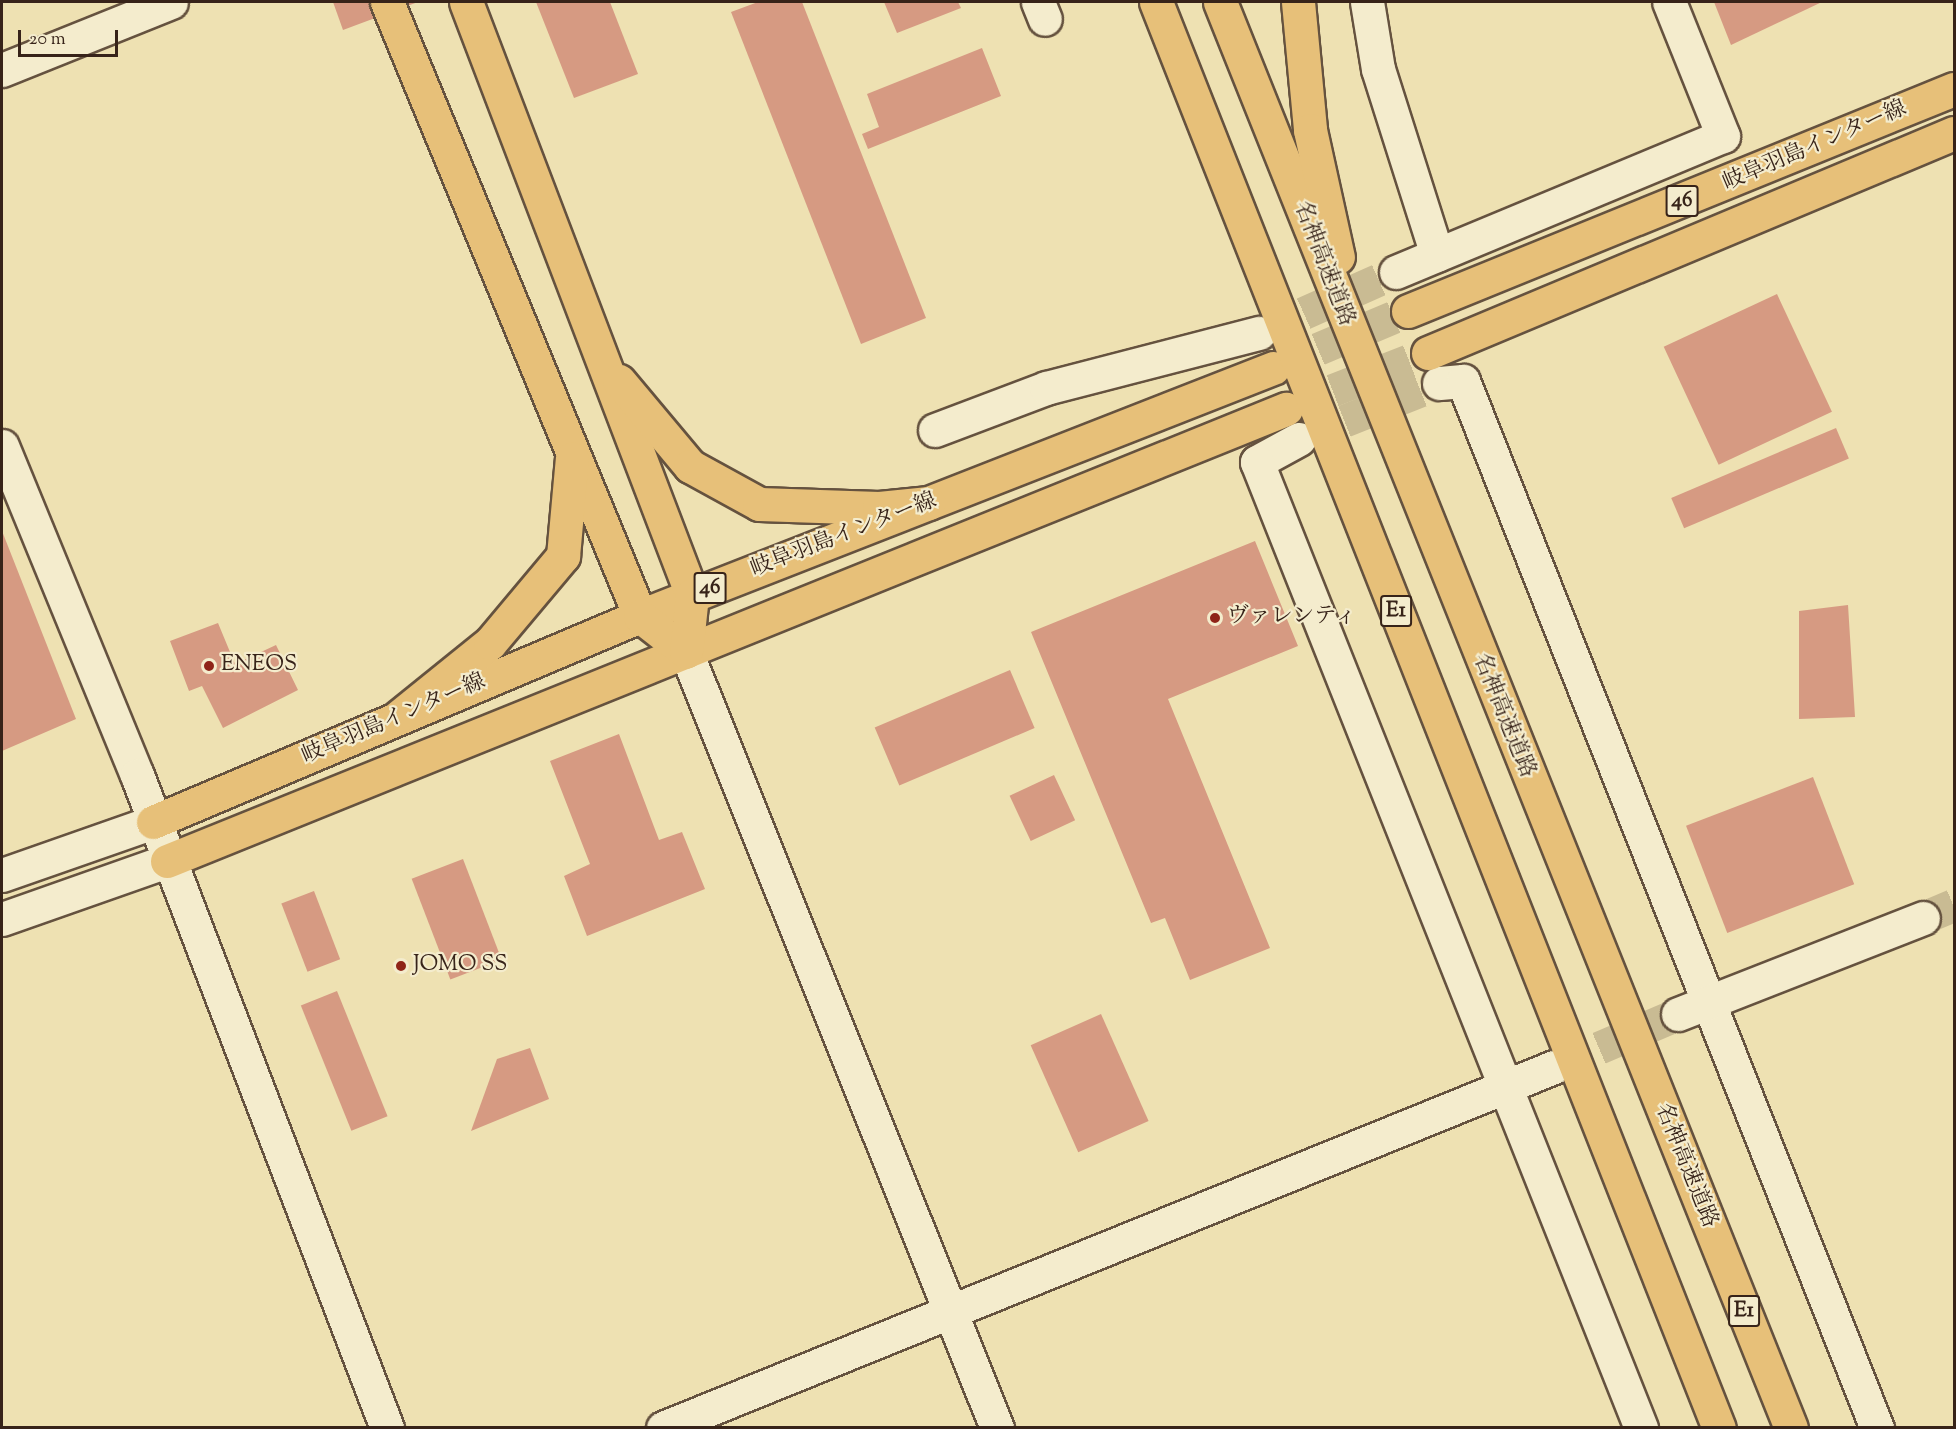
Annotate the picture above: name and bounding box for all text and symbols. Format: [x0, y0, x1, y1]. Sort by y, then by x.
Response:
scale bar [21, 18, 122, 56]
text: 20 m [29, 27, 66, 53]
street label: 岐阜羽島インター線 [1719, 96, 1911, 198]
road number: 46 [1666, 183, 1698, 219]
street label: 名神高速道路 [1287, 198, 1359, 330]
street label: 岐阜羽島インター線 [747, 488, 941, 584]
road number: 46 [694, 570, 726, 606]
road number: E1 [1380, 593, 1412, 629]
place label: ヴァレンティ [1227, 605, 1359, 631]
marker: ヴァレンティ [1208, 611, 1222, 625]
street label: 名神高速道路 [1466, 650, 1540, 782]
place label: ENEOS [221, 653, 297, 679]
marker: ENEOS [202, 659, 216, 673]
street label: 岐阜羽島インター線 [298, 669, 490, 771]
place label: JOMO SS [413, 953, 507, 979]
marker: JOMO SS [394, 959, 408, 973]
street label: 名神高速道路 [1648, 1100, 1722, 1232]
road number: E1 [1728, 1293, 1760, 1329]

